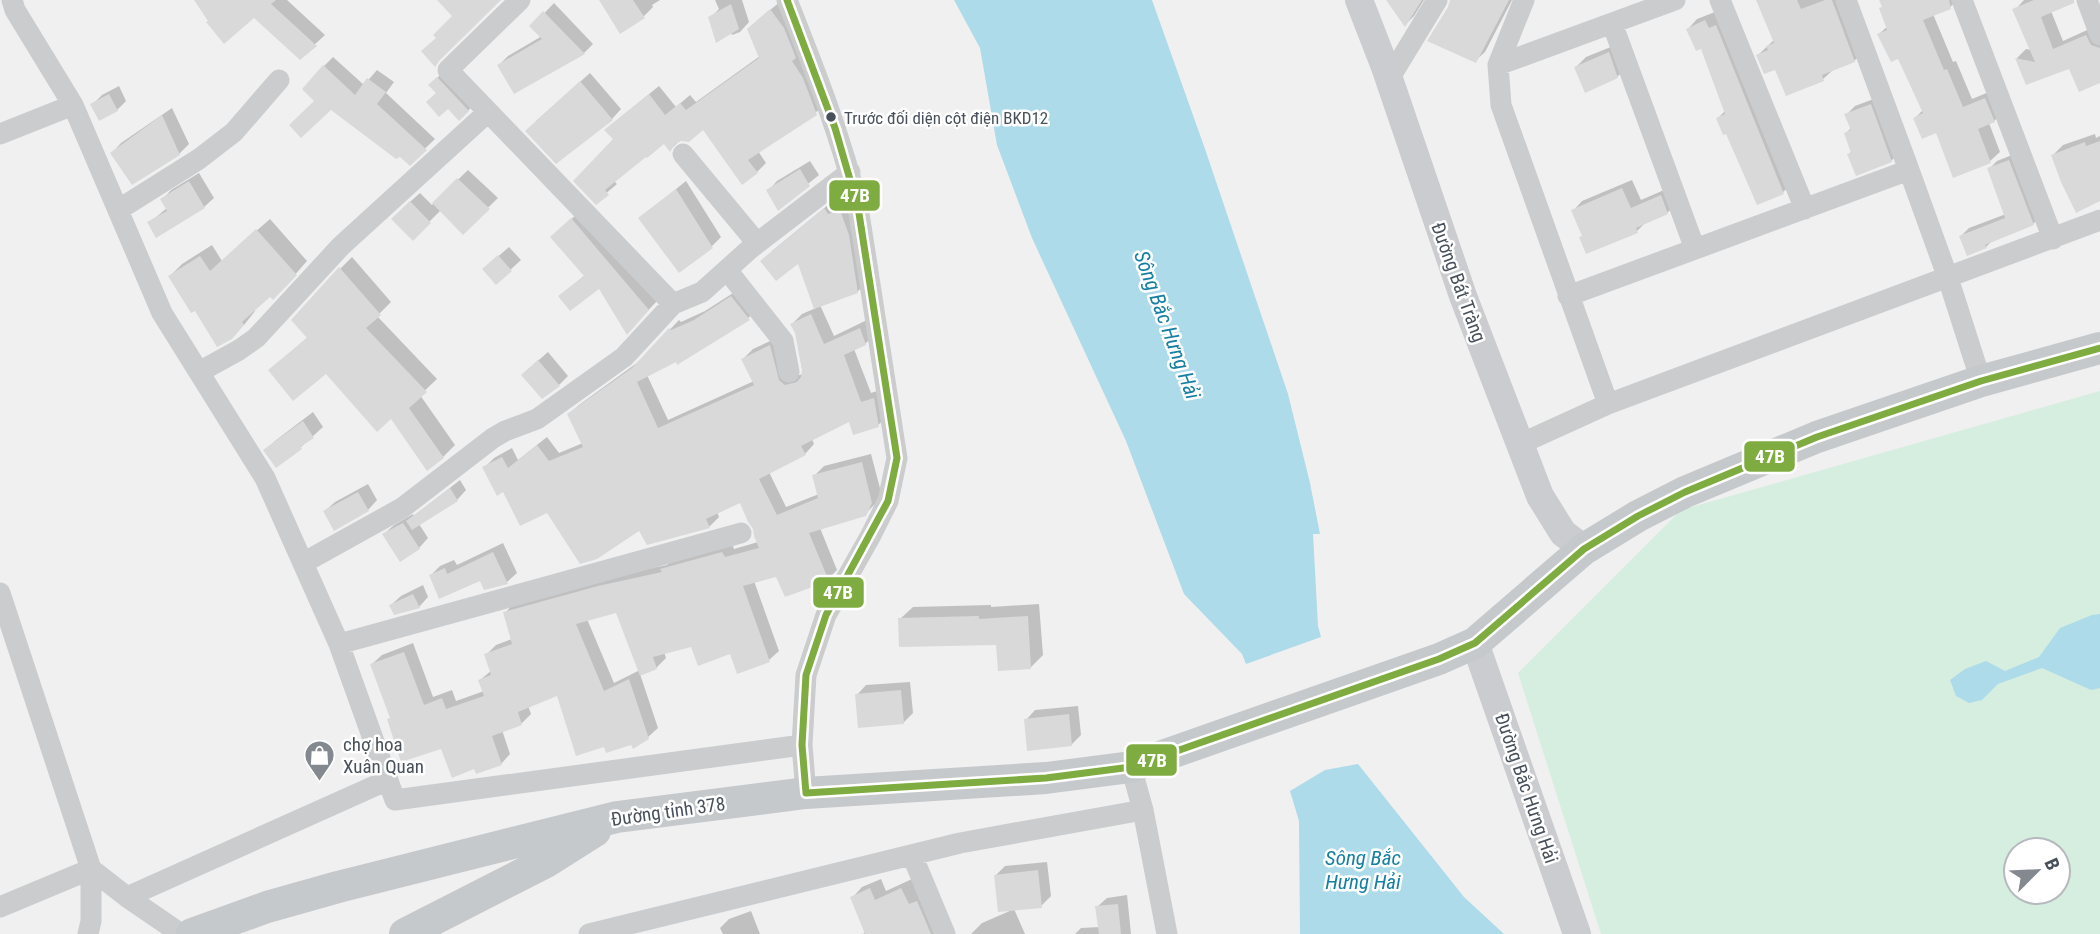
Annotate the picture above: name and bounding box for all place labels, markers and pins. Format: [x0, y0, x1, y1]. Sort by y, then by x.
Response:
place label: Trước đối diện cột điện BKD12 [844, 108, 1048, 128]
marker: Trước đối diện cột điện BKD12 [824, 110, 838, 124]
place label: chợ hoa Xuân Quan [343, 733, 424, 778]
shop icon: chợ hoa Xuân Quan [303, 738, 337, 782]

